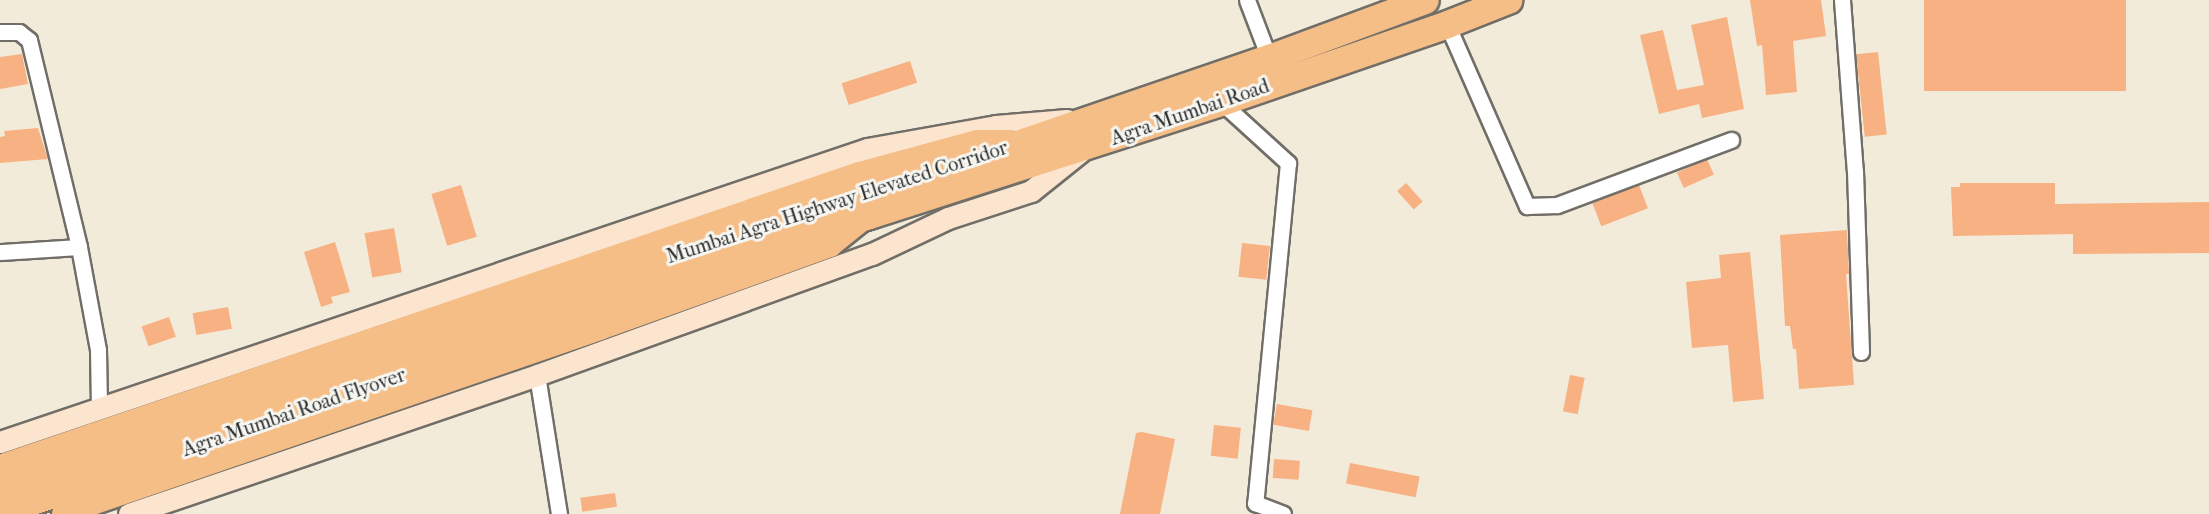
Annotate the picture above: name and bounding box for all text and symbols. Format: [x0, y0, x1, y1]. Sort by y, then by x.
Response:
street label: Agra Mumbai Road [1108, 74, 1272, 150]
street label: Mumbai Agra Highway Elevated Corridor [663, 135, 1011, 269]
street label: Agra Mumbai Road Flyover [179, 362, 409, 462]

